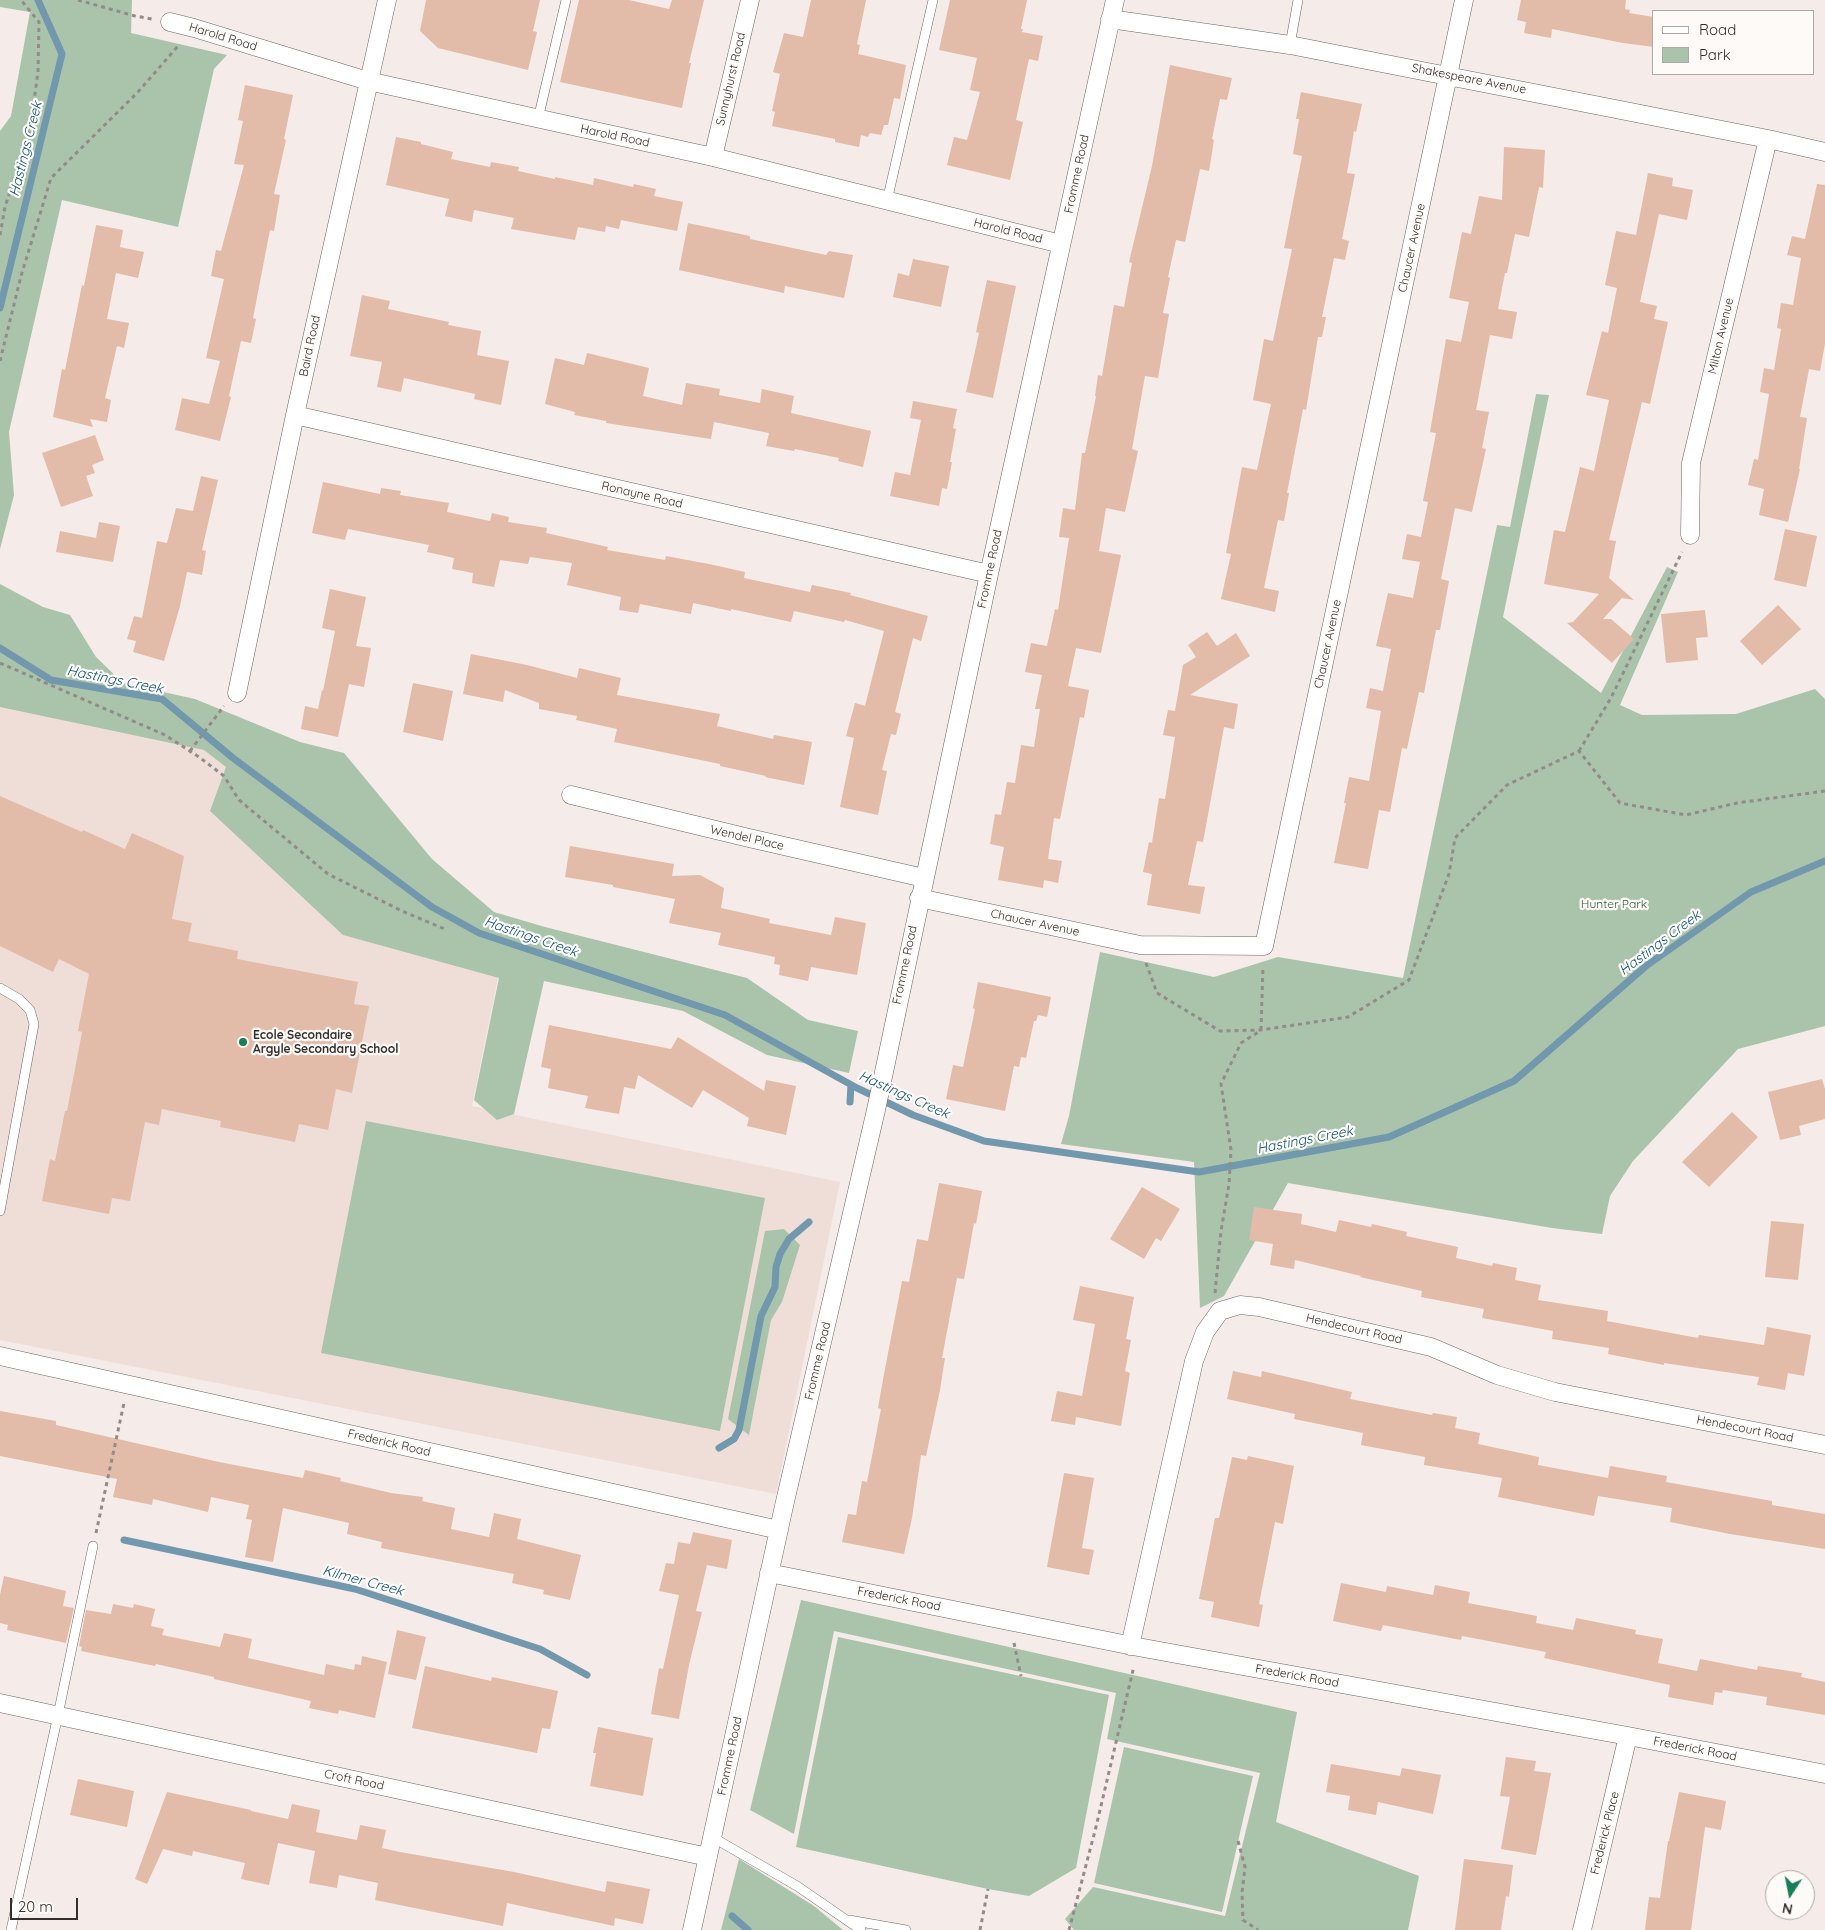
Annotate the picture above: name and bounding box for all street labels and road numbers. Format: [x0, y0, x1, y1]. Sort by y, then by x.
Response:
street label: Harold Road [187, 20, 259, 54]
street label: Sunnyhurst Road [713, 31, 749, 127]
street label: Shakespeare Avenue [1411, 61, 1527, 97]
street label: Harold Road [579, 122, 651, 150]
street label: Fromme Road [1062, 133, 1092, 215]
street label: Chaucer Avenue [1396, 202, 1428, 294]
street label: Harold Road [972, 215, 1044, 247]
street label: Milton Avenue [1705, 297, 1737, 375]
street label: Baird Road [296, 314, 324, 378]
street label: Ronayne Road [600, 479, 684, 511]
street label: Fromme Road [975, 528, 1005, 610]
street label: Chaucer Avenue [1312, 598, 1344, 690]
street label: Wendel Place [709, 823, 785, 853]
street label: Chaucer Avenue [989, 907, 1081, 939]
street label: Fromme Road [890, 924, 920, 1006]
street label: Hendecourt Road [1304, 1311, 1404, 1347]
street label: Fromme Road [802, 1320, 834, 1402]
street label: Hendecourt Road [1695, 1413, 1795, 1445]
street label: Frederick Road [346, 1426, 432, 1460]
street label: Frederick Road [856, 1584, 942, 1614]
street label: Frederick Road [1254, 1662, 1340, 1690]
street label: Fromme Road [715, 1715, 745, 1797]
street label: Frederick Road [1652, 1734, 1738, 1764]
street label: Croft Road [323, 1767, 385, 1793]
street label: Frederick Place [1588, 1790, 1622, 1876]

